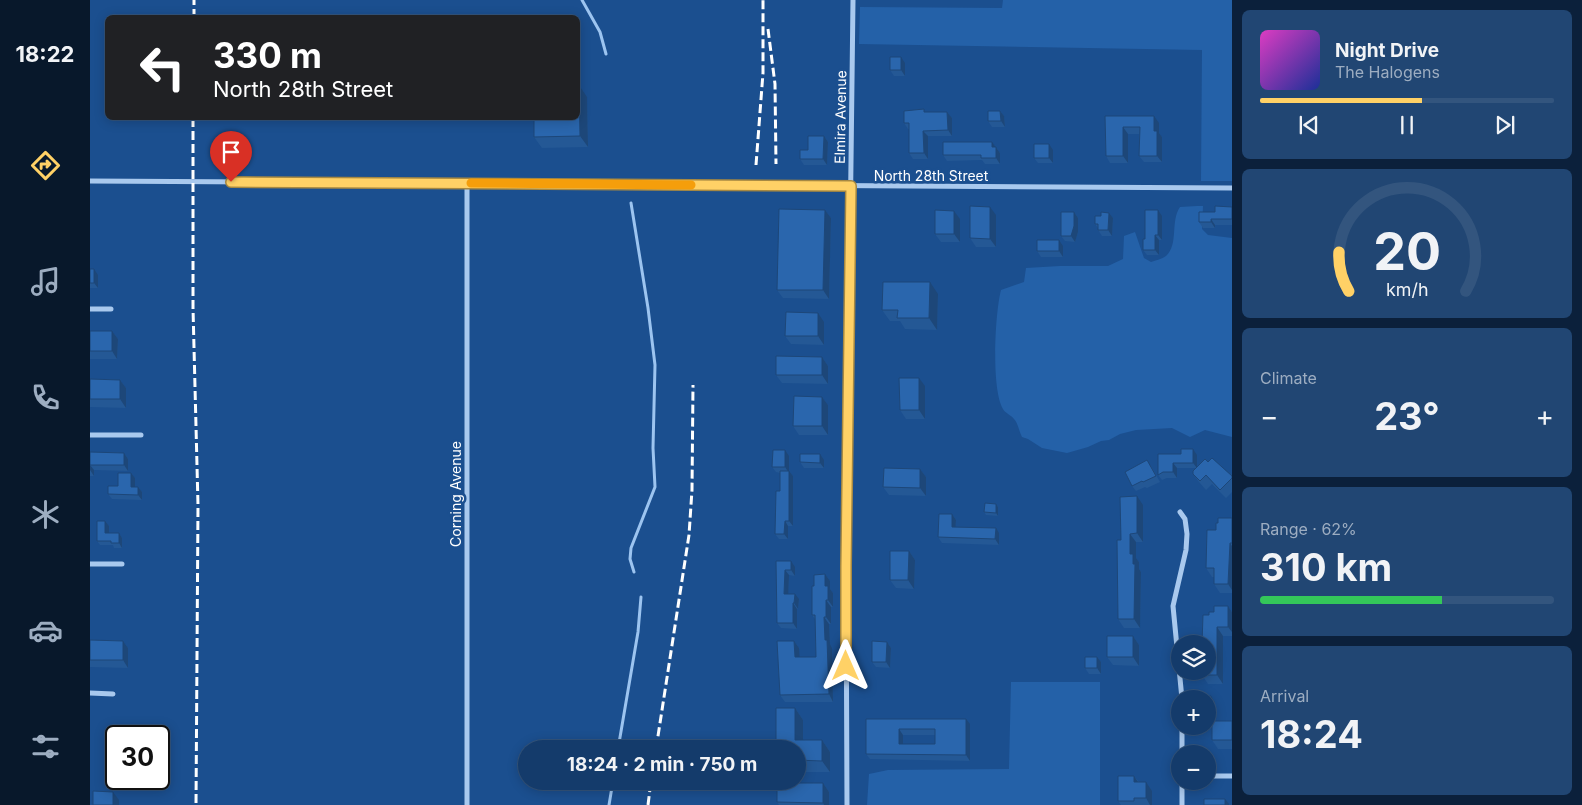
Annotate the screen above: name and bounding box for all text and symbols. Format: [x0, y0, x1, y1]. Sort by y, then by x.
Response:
text: 330 m [213, 34, 322, 76]
icon: left [130, 35, 195, 100]
text: Night Drive [1335, 39, 1439, 62]
text: 18:22 [16, 41, 74, 67]
text: The Halogens [1335, 62, 1440, 82]
street label: Elmira Avenue [831, 70, 849, 164]
text: North 28th Street [213, 76, 393, 102]
icon: previous [1295, 111, 1323, 139]
icon: pause [1393, 111, 1421, 139]
icon: next [1491, 111, 1519, 139]
pin [210, 131, 252, 182]
icon: arrive [217, 138, 245, 166]
icon: directions [28, 148, 63, 183]
street label: North 28th Street [874, 167, 989, 184]
text: 20 [1373, 220, 1441, 283]
icon: music [28, 264, 63, 299]
text: km/h [1386, 279, 1428, 300]
text: Climate [1260, 368, 1317, 388]
icon: phone [28, 380, 63, 415]
text: 23° [1374, 393, 1440, 439]
text: − [1260, 399, 1279, 433]
text: + [1535, 399, 1554, 433]
street label: Corning Avenue [447, 441, 464, 547]
icon: climate [28, 497, 63, 532]
text: Range · 62% [1260, 519, 1357, 539]
text: 310 km [1260, 544, 1392, 590]
icon: car [28, 613, 63, 648]
map controls [1171, 635, 1216, 790]
button: layers [1171, 635, 1216, 680]
position arrow [819, 639, 871, 691]
text: Arrival [1260, 686, 1309, 706]
button: + [1171, 690, 1216, 735]
text: 18:24 [1260, 711, 1363, 757]
speed limit sign: 30 [105, 725, 170, 790]
icon: filters [28, 729, 63, 764]
button: − [1171, 745, 1216, 790]
text: 18:24 · 2 min · 750 m [567, 753, 757, 776]

